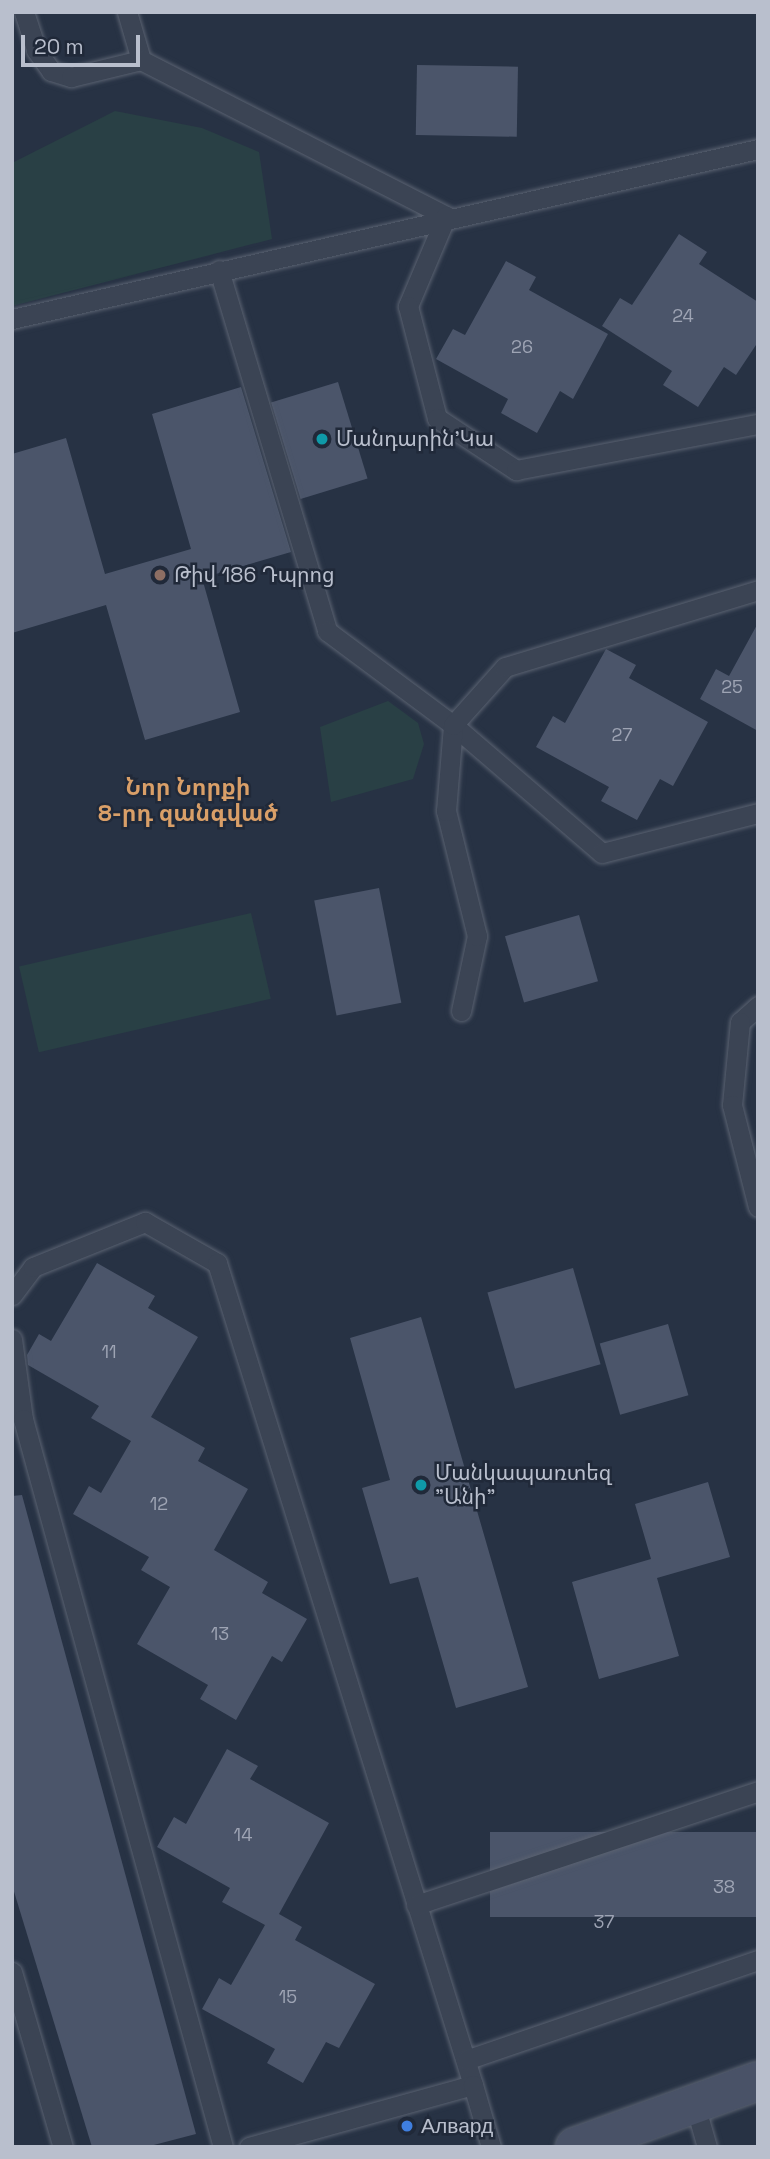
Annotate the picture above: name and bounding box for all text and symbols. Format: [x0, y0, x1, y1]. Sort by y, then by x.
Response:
scale bar [24, 21, 144, 65]
text: 20 m [34, 33, 84, 60]
house number: 24 [672, 305, 694, 327]
house number: 26 [511, 336, 533, 358]
place label: Մանդարին'Կա [336, 426, 494, 452]
marker: Մանդարին'Կա [314, 431, 330, 447]
place label: Թիվ 186 Դպրոց [174, 562, 335, 588]
marker: Թիվ 186 Դպրոց [152, 567, 168, 583]
house number: 25 [721, 676, 743, 698]
house number: 27 [612, 724, 632, 746]
district label: Նոր Նորքի 8-րդ զանգված [98, 773, 278, 827]
house number: 11 [101, 1341, 117, 1363]
place label: Մանկապառտեզ "Անի" [435, 1460, 611, 1510]
marker: Մանկապառտեզ "Անի" [413, 1477, 429, 1493]
house number: 12 [150, 1493, 168, 1515]
house number: 13 [211, 1623, 229, 1645]
house number: 14 [234, 1824, 252, 1846]
house number: 38 [713, 1876, 735, 1898]
house number: 37 [593, 1911, 615, 1933]
house number: 15 [279, 1986, 297, 2008]
place label: Алвард [421, 2113, 493, 2139]
marker: Алвард [399, 2118, 415, 2134]

